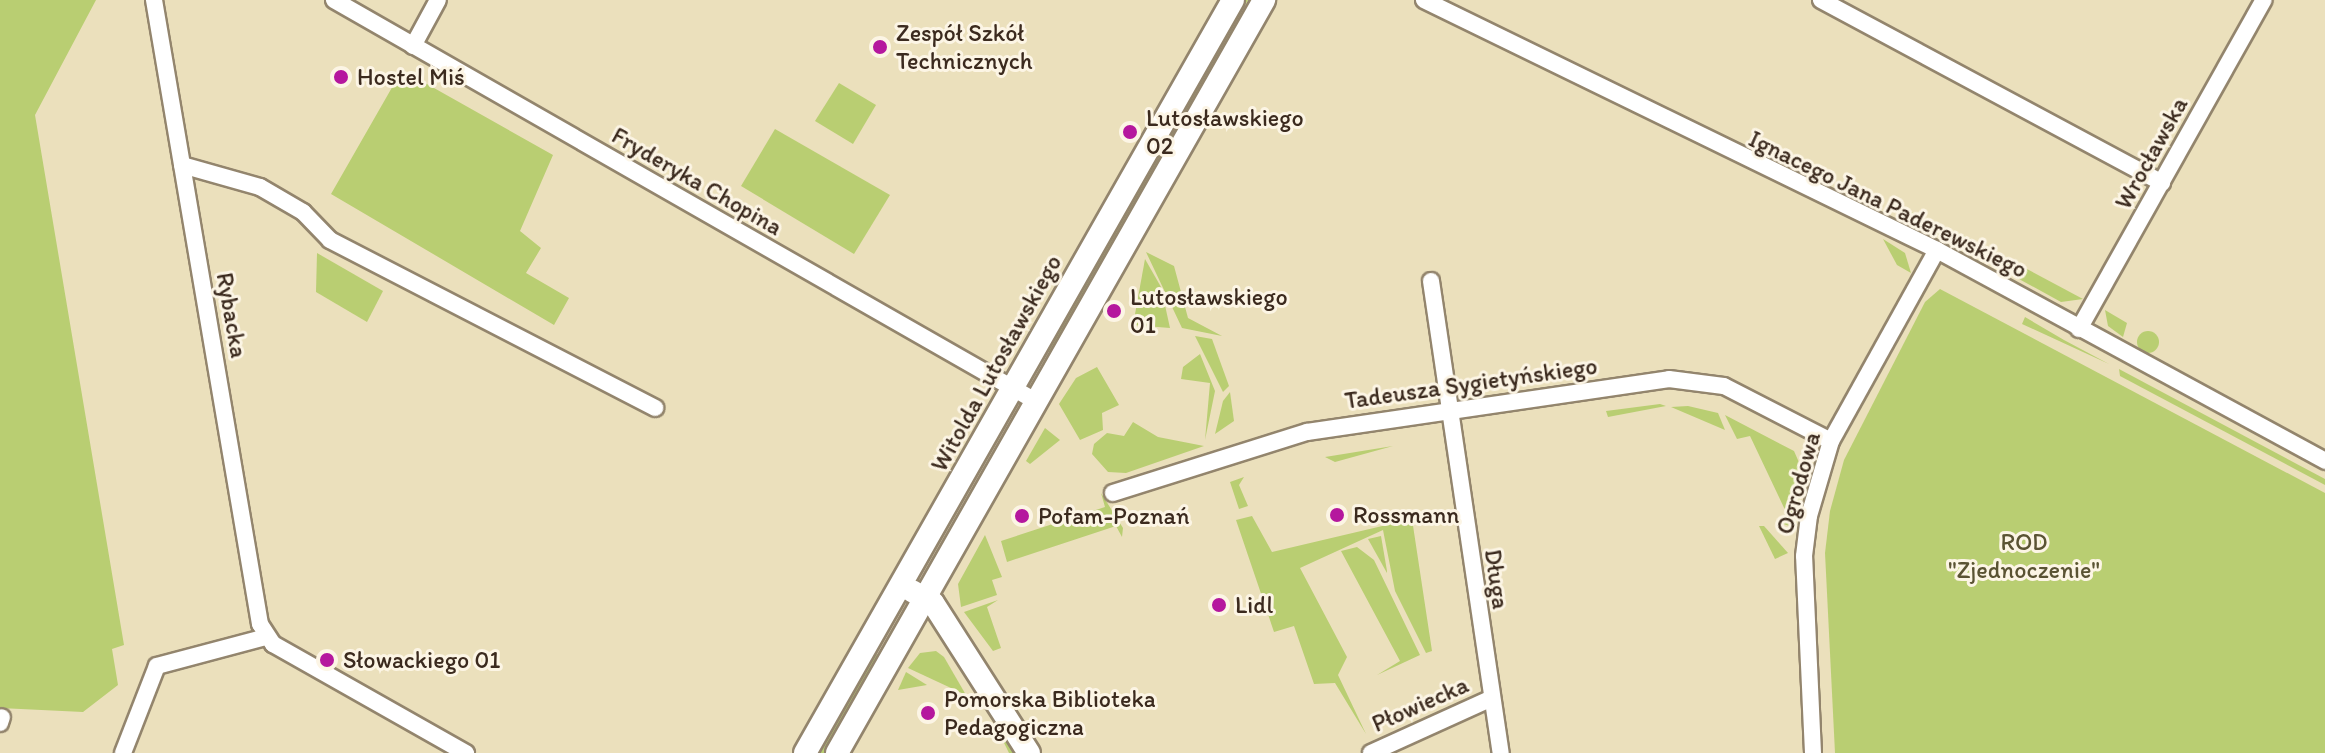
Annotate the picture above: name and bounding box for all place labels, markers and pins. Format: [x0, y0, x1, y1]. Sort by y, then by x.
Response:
place label: Zespół Szkół Technicznych [896, 19, 1033, 75]
marker: Zespół Szkół Technicznych [871, 38, 889, 56]
place label: Hostel Miś [357, 63, 465, 91]
marker: Hostel Miś [332, 68, 350, 86]
place label: Lutosławskiego 02 [1146, 104, 1304, 160]
marker: Lutosławskiego 02 [1121, 123, 1139, 141]
place label: Lutosławskiego 01 [1130, 283, 1288, 339]
marker: Lutosławskiego 01 [1105, 302, 1123, 320]
place label: Rossmann [1353, 501, 1459, 529]
place label: Pofam-Poznań [1038, 502, 1190, 530]
marker: Rossmann [1328, 506, 1346, 524]
marker: Pofam-Poznań [1013, 507, 1031, 525]
place label: Lidl [1235, 591, 1273, 619]
marker: Lidl [1210, 596, 1228, 614]
place label: Słowackiego 01 [343, 646, 500, 674]
marker: Słowackiego 01 [318, 651, 336, 669]
place label: Pomorska Biblioteka Pedagogiczna [944, 685, 1156, 741]
marker: Pomorska Biblioteka Pedagogiczna [919, 704, 937, 722]

